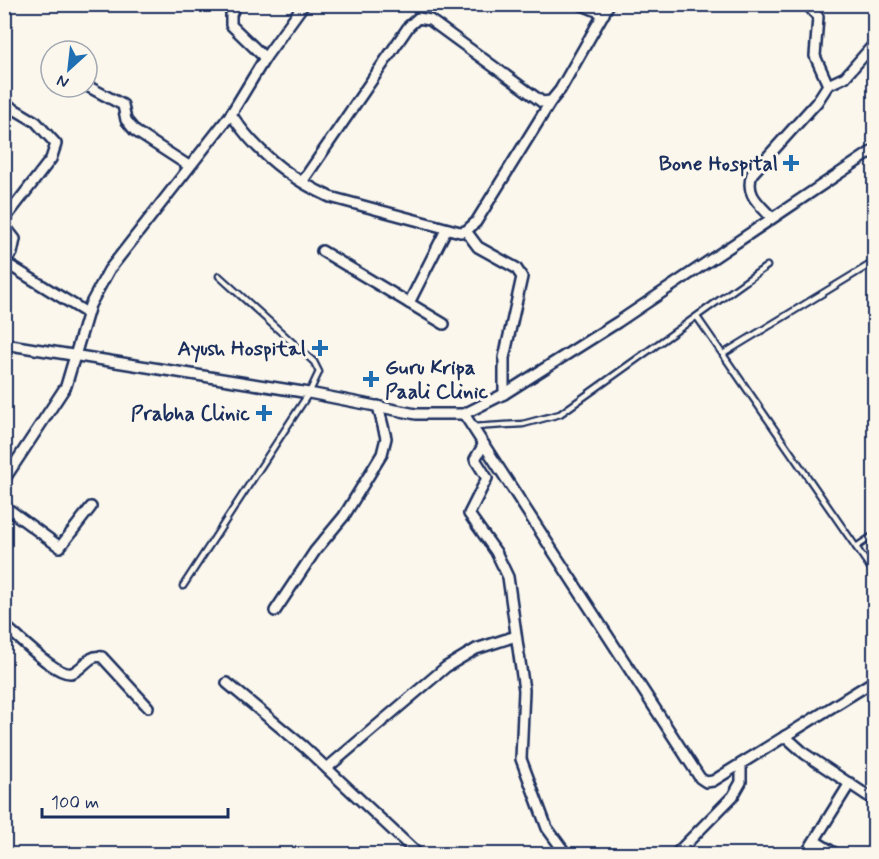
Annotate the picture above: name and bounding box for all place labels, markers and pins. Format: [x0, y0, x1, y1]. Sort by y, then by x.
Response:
place label: Bone Hospital [659, 150, 778, 178]
marker: Bone Hospital [782, 154, 800, 172]
place label: Ayush Hospital [177, 335, 306, 363]
marker: Ayush Hospital [311, 339, 329, 357]
place label: Guru Kripa Paali Clinic [385, 354, 488, 406]
marker: Guru Kripa Paali Clinic [362, 370, 380, 388]
place label: Prabha Clinic [131, 400, 250, 428]
marker: Prabha Clinic [255, 404, 273, 422]

